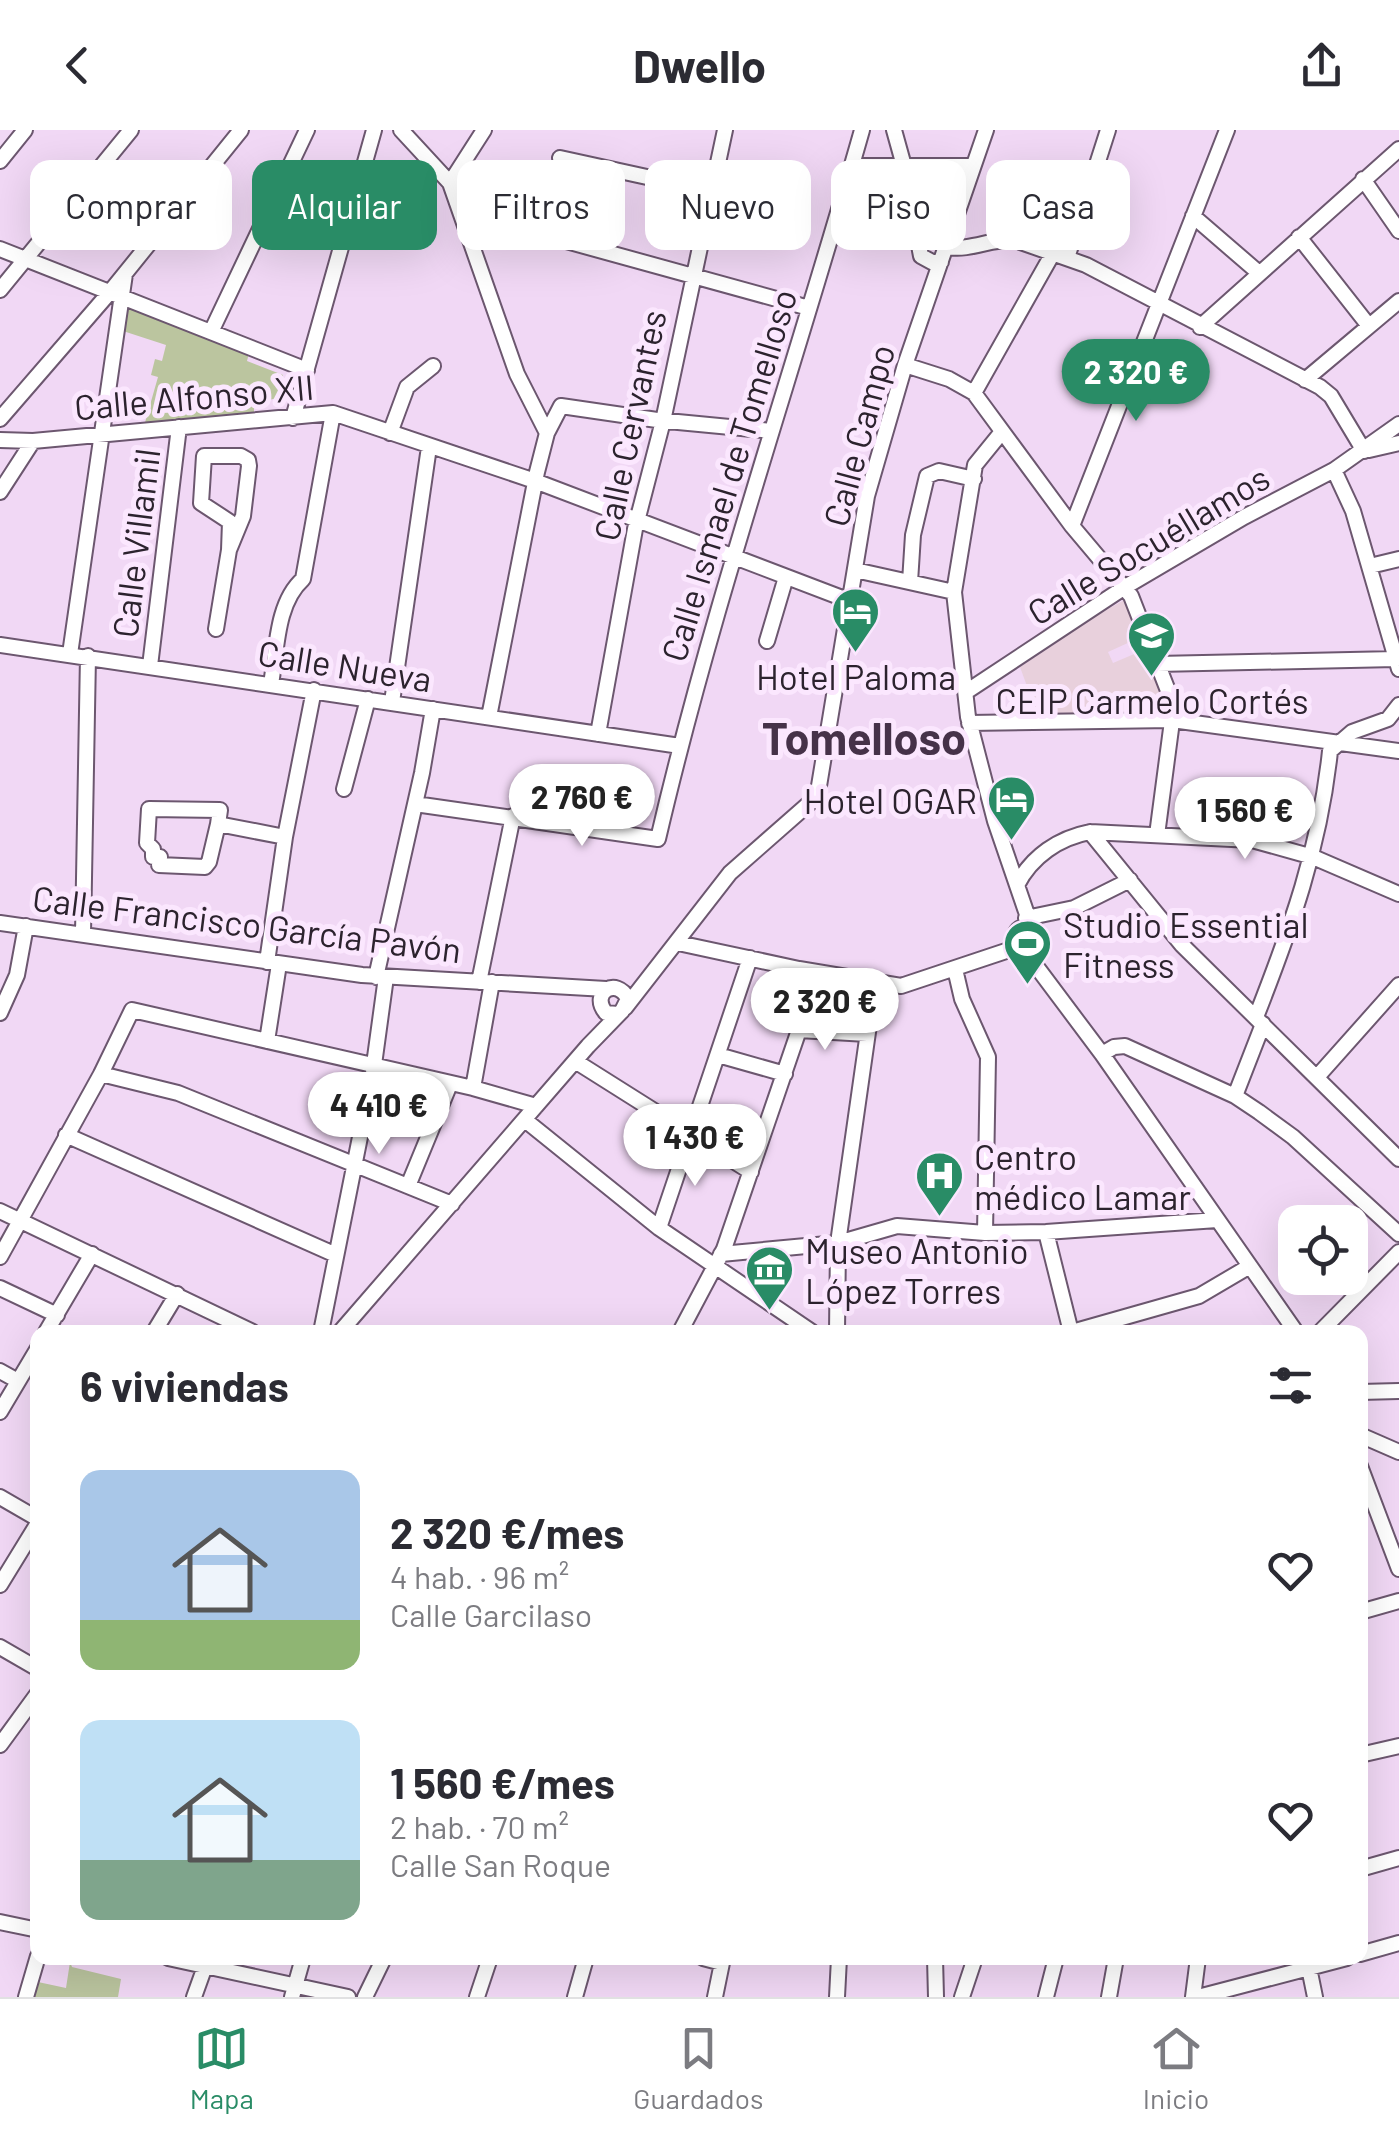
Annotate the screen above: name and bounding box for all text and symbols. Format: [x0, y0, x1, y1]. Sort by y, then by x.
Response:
icon: back [50, 38, 105, 93]
text: Dwello [633, 38, 766, 92]
icon: share [1294, 38, 1349, 93]
chip: Comprar [30, 160, 232, 250]
chip: Alquilar [252, 160, 437, 250]
chip: Filtros [457, 160, 625, 250]
chip: Nuevo [645, 160, 811, 250]
chip: Piso [831, 160, 966, 250]
chip: Casa [986, 160, 1130, 250]
street label: Calle Ismael de Tomelloso [651, 284, 805, 666]
street label: Calle Cervantes [584, 306, 674, 544]
street label: Calle Campo [814, 339, 902, 531]
pin: 2 320 € [1044, 339, 1228, 424]
text: 2 320 € [1084, 352, 1188, 390]
street label: Calle Alfonso XII [72, 365, 316, 427]
street label: Calle Villamil [103, 446, 167, 640]
street label: Calle Socuéllamos [1020, 455, 1276, 633]
hotel icon: Hotel Paloma [830, 586, 882, 654]
school or university icon: CEIP Carmelo Cortés [1126, 610, 1178, 678]
street label: Calle Nueva [255, 631, 435, 699]
place label: Hotel Paloma [756, 655, 956, 697]
place label: CEIP Carmelo Cortés [995, 679, 1309, 721]
district label: Tomelloso [762, 710, 966, 764]
pin: 2 760 € [490, 764, 674, 849]
hotel icon: Hotel OGAR [986, 774, 1038, 842]
text: 2 760 € [531, 777, 633, 815]
pin: 1 560 € [1153, 777, 1337, 862]
place label: Hotel OGAR [803, 779, 977, 821]
text: 1 560 € [1196, 790, 1294, 828]
street label: Calle Francisco García Pavón [30, 876, 464, 970]
place label: Studio Essential Fitness [1063, 903, 1309, 985]
sports icon: Studio Essential Fitness [1002, 918, 1054, 986]
pin: 2 320 € [733, 968, 917, 1053]
text: 2 320 € [773, 981, 877, 1019]
pin: 4 410 € [287, 1072, 471, 1157]
text: 4 410 € [330, 1085, 428, 1123]
pin: 1 430 € [603, 1104, 787, 1189]
text: 1 430 € [645, 1117, 745, 1155]
place label: Centro médico Lamar [974, 1135, 1191, 1217]
hospital icon: Centro médico Lamar [913, 1150, 965, 1218]
map controls [1278, 1205, 1368, 1295]
button: locate [1278, 1205, 1368, 1295]
place label: Museo Antonio López Torres [805, 1229, 1029, 1311]
museum icon: Museo Antonio López Torres [744, 1244, 796, 1312]
icon: filters [1263, 1358, 1318, 1413]
text: 6 viviendas [80, 1360, 289, 1410]
text: 2 320 €/mes [390, 1507, 624, 1557]
icon: home [160, 1510, 280, 1630]
icon: heart [1263, 1543, 1318, 1598]
text: 4 hab. · 96 m² [390, 1557, 569, 1595]
text: Calle Garcilaso [390, 1595, 592, 1633]
text: 1 560 €/mes [390, 1757, 615, 1807]
icon: home [160, 1760, 280, 1880]
icon: heart [1263, 1793, 1318, 1848]
text: 2 hab. · 70 m² [390, 1807, 569, 1845]
text: Calle San Roque [390, 1845, 611, 1883]
tab: Mapa [190, 2021, 254, 2115]
tab: Guardados [633, 2021, 763, 2115]
tab: Inicio [1143, 2021, 1209, 2115]

